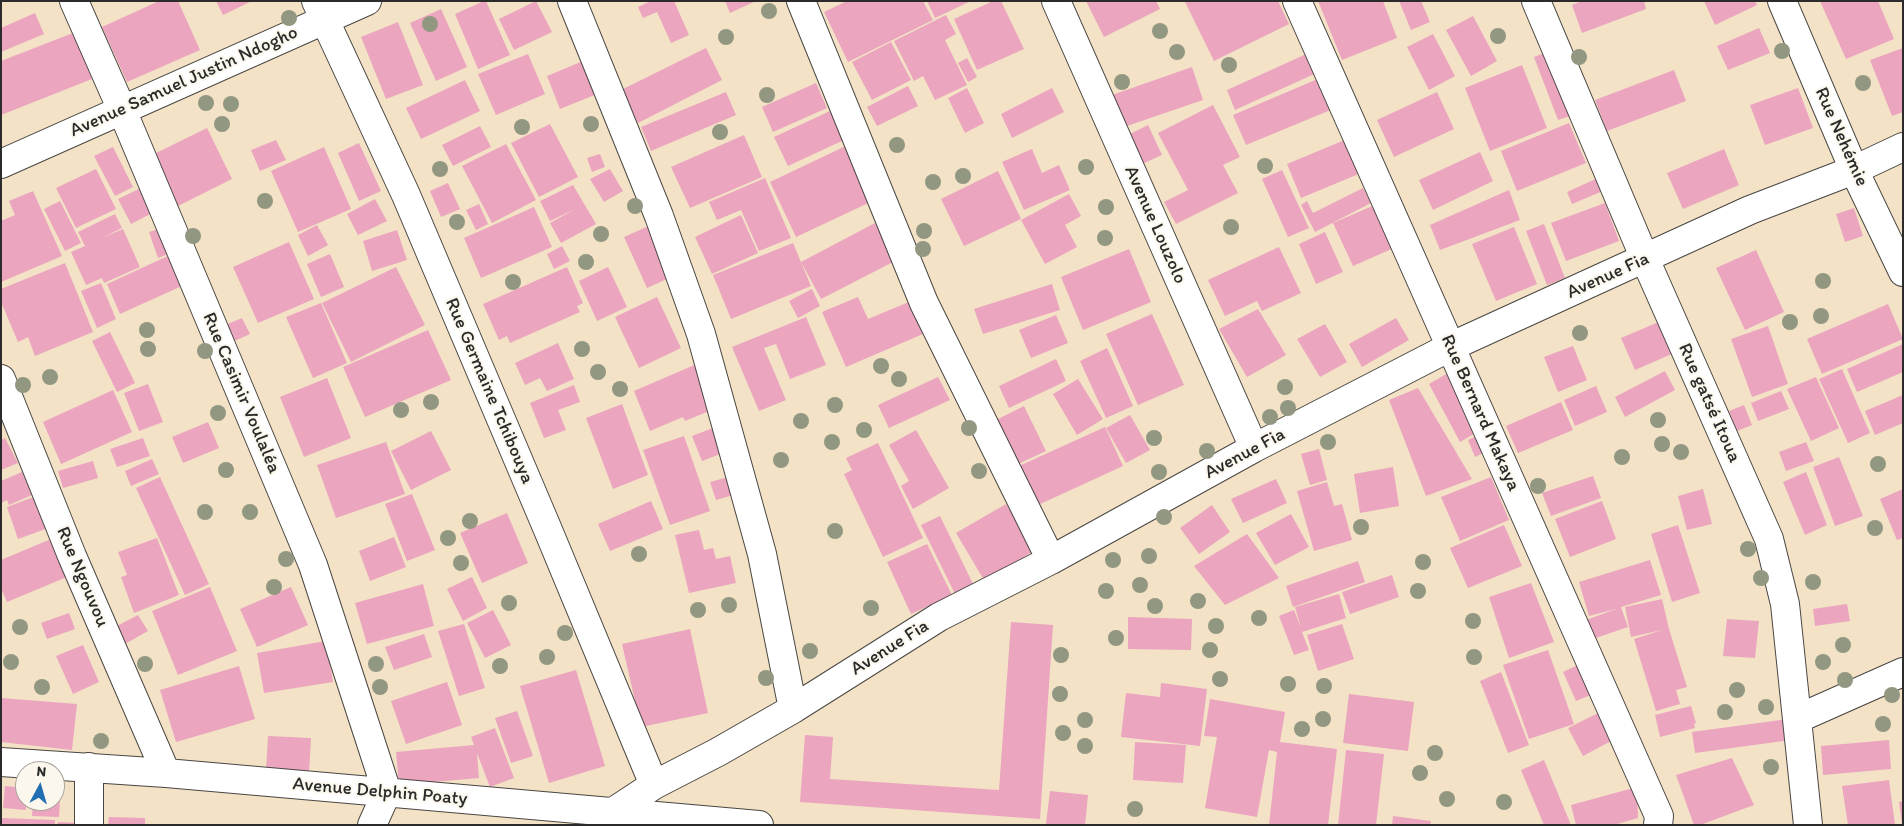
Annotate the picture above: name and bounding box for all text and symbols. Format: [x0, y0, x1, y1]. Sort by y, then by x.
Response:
street label: Avenue Samuel Justin Ndogho [67, 21, 301, 143]
street label: Rue Nehémie [1809, 84, 1873, 190]
street label: Avenue Louzolo [1119, 162, 1191, 288]
street label: Avenue Fia [1563, 248, 1653, 304]
street label: Rue Germaine Tchibouya [439, 295, 539, 487]
street label: Rue Casimir Voulaléa [197, 309, 285, 477]
street label: Rue Bernard Makaya [1435, 331, 1525, 495]
street label: Rue gatsé Itoua [1673, 340, 1745, 466]
street label: Avenue Fia [1201, 423, 1289, 485]
street label: Rue Ngouvou [51, 523, 113, 631]
street label: Avenue Fia [847, 615, 933, 681]
north arrow [15, 761, 65, 811]
text: N [36, 763, 47, 781]
street label: Avenue Delphin Poaty [292, 773, 468, 811]

